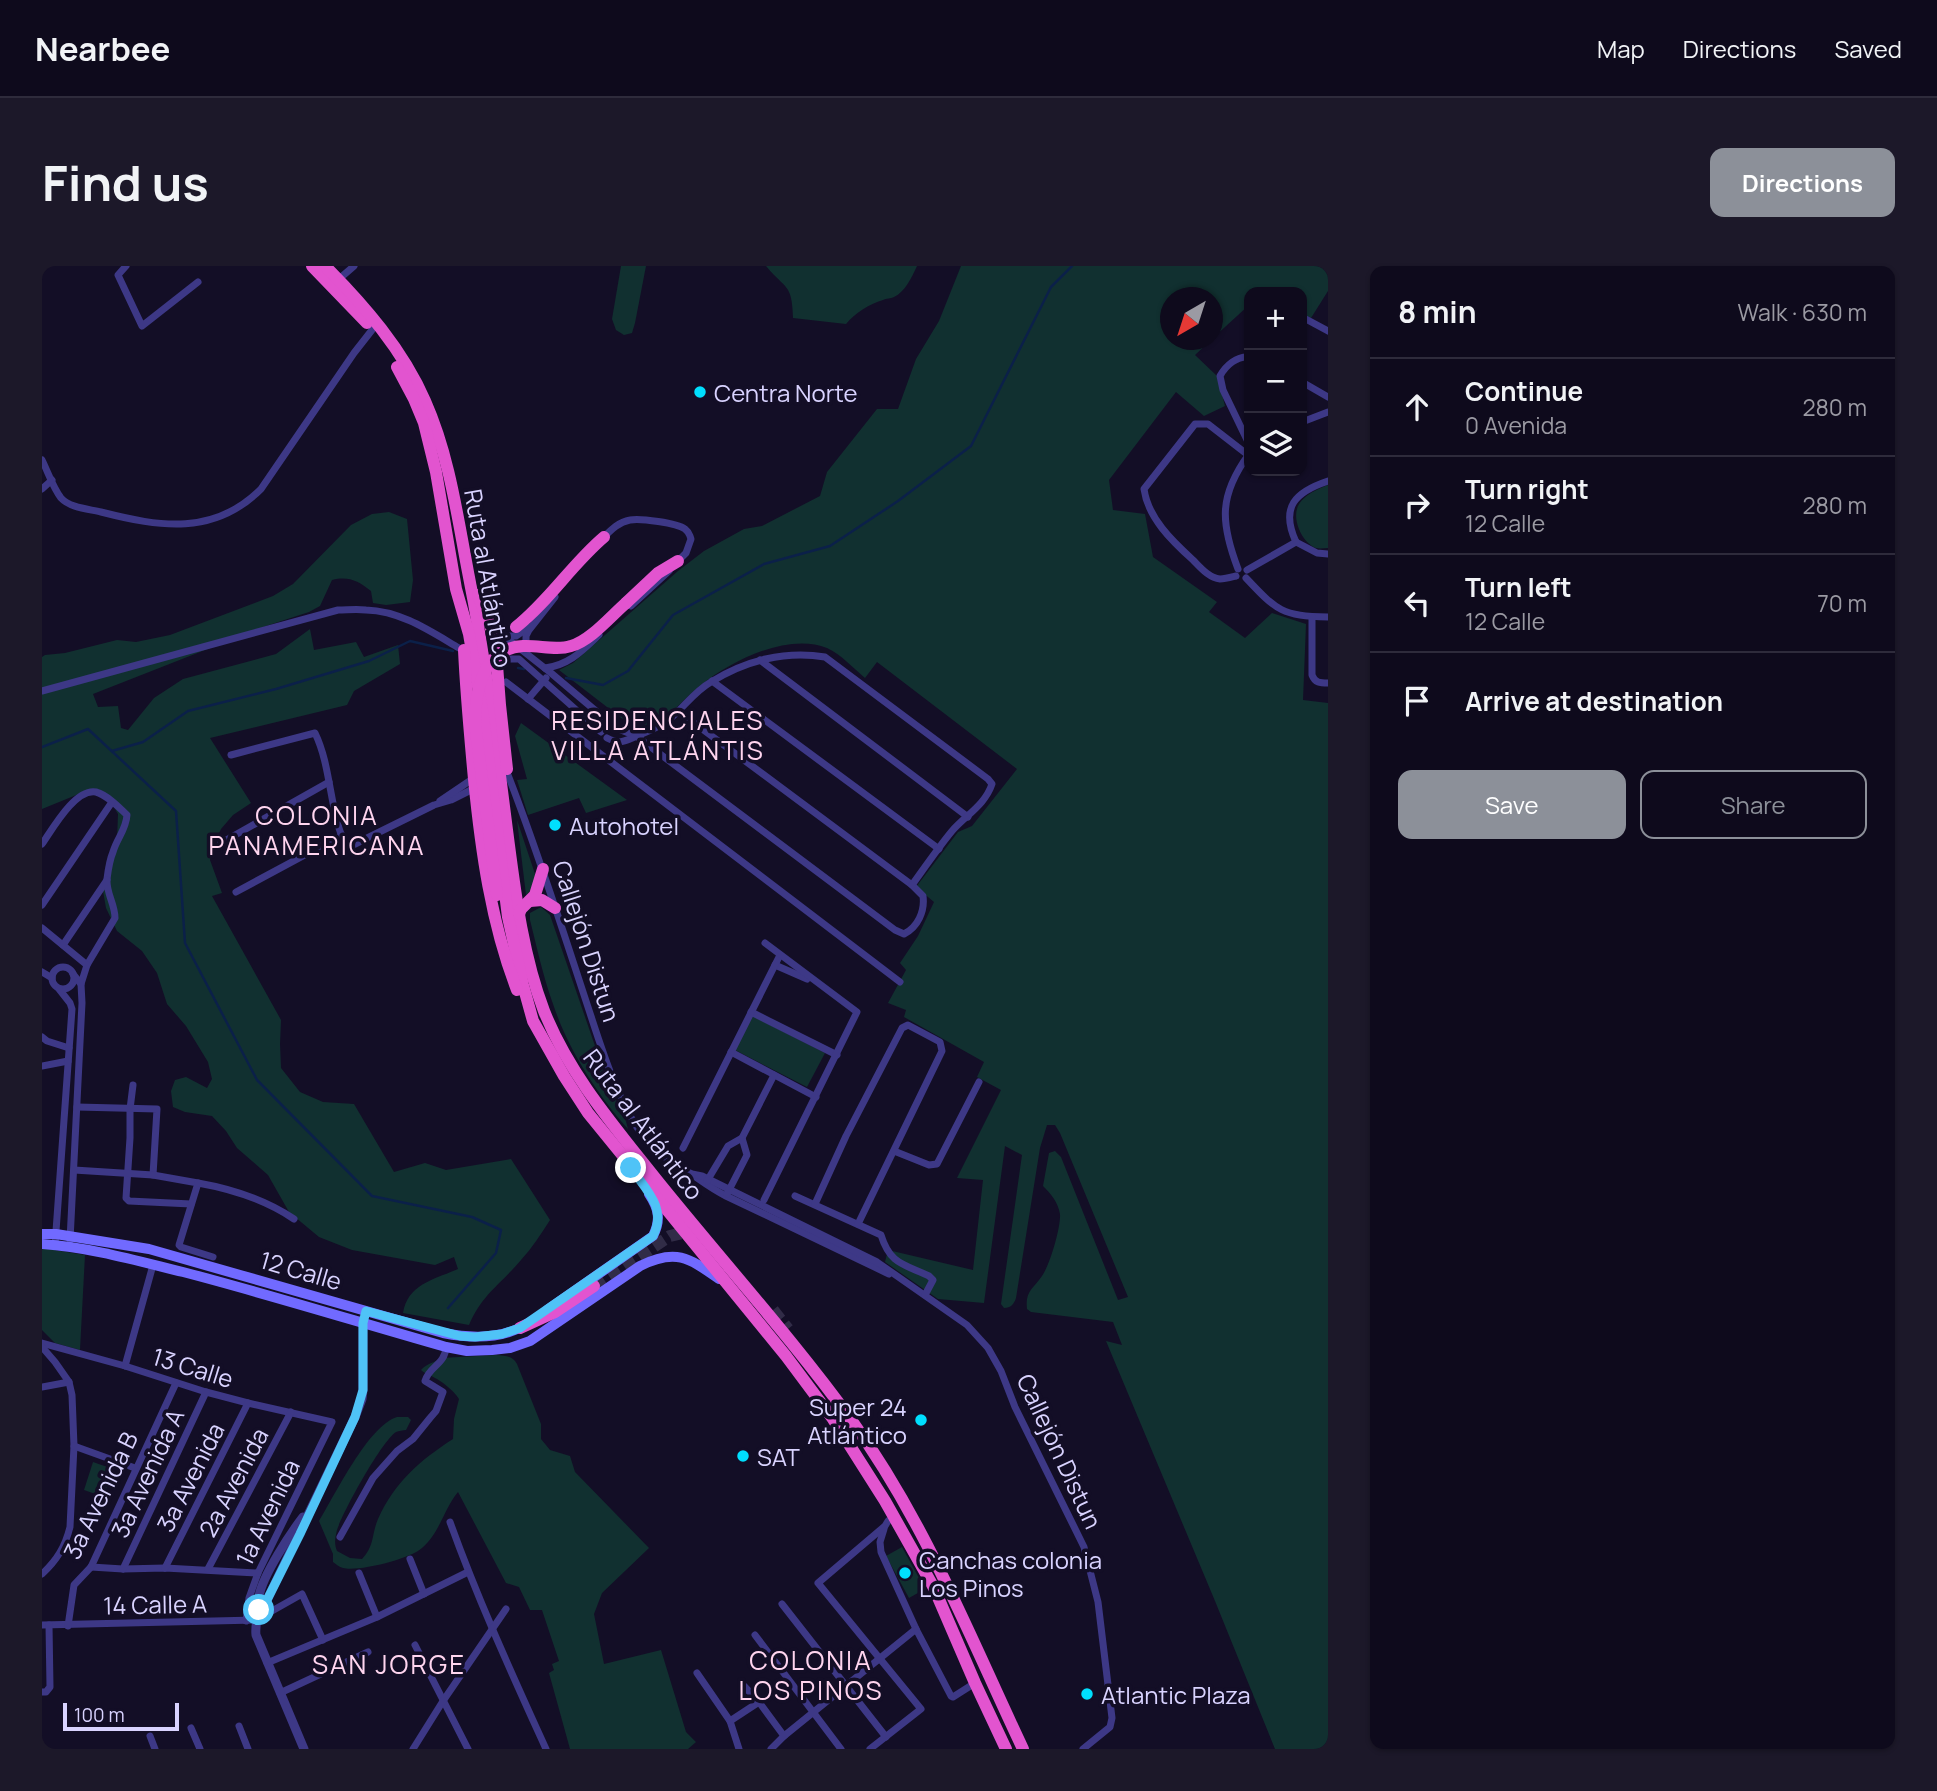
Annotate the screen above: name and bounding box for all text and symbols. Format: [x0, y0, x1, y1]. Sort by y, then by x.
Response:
text: Nearbee [35, 26, 170, 71]
text: Map [1597, 32, 1645, 65]
text: Directions [1683, 32, 1796, 65]
text: Saved [1834, 32, 1902, 65]
button: Directions [1710, 148, 1895, 217]
text: Find us [42, 149, 209, 216]
north arrow [1160, 287, 1223, 350]
map controls [1244, 287, 1307, 476]
button: + [1244, 287, 1307, 350]
text: 8 min [1398, 291, 1477, 332]
text: Walk · 630 m [1737, 296, 1867, 328]
button: − [1244, 350, 1307, 413]
text: Continue [1465, 373, 1583, 409]
place label: Centra Norte [714, 376, 857, 409]
marker: Centra Norte [692, 384, 708, 400]
icon: ahead [1398, 388, 1436, 426]
text: 280 m [1802, 391, 1867, 423]
text: 0 Avenida [1465, 409, 1567, 441]
button: layers [1244, 413, 1307, 476]
text: Turn right [1465, 471, 1589, 507]
street label: Ruta al Atlántico [457, 486, 521, 670]
icon: right [1398, 486, 1436, 524]
text: 280 m [1802, 489, 1867, 521]
text: 12 Calle [1465, 507, 1545, 539]
text: Turn left [1465, 569, 1572, 605]
icon: left [1398, 584, 1436, 622]
text: 70 m [1817, 587, 1867, 619]
text: 12 Calle [1465, 605, 1545, 637]
icon: arrive [1398, 682, 1436, 720]
text: Arrive at destination [1465, 683, 1723, 719]
district label: RESIDENCIALES VILLA ATLÁNTIS [551, 702, 765, 768]
button: Save [1398, 770, 1626, 839]
button: Share [1640, 770, 1867, 839]
district label: COLONIA PANAMERICANA [208, 797, 426, 863]
place label: Autohotel [569, 809, 679, 842]
marker: Autohotel [547, 817, 563, 833]
street label: Callejón Distun [545, 856, 629, 1026]
street label: Ruta al Atlántico [576, 1042, 712, 1206]
route end [615, 1152, 646, 1183]
street label: 12 Calle [256, 1243, 346, 1297]
street label: 13 Calle [148, 1339, 238, 1395]
street label: Callejón Distun [1010, 1368, 1110, 1534]
place label: Super 24 Atlántico [807, 1390, 907, 1451]
street label: 3a Avenida A [105, 1404, 189, 1542]
marker: Super 24 Atlántico [913, 1412, 929, 1428]
street label: 3a Avenida [150, 1418, 230, 1536]
street label: 2a Avenida [191, 1422, 275, 1542]
street label: 3a Avenida B [55, 1426, 145, 1564]
place label: SAT [757, 1440, 801, 1473]
marker: SAT [735, 1448, 751, 1464]
street label: 1a Avenida [227, 1453, 307, 1571]
place label: Canchas colonia Los Pinos [919, 1543, 1102, 1604]
marker: Canchas colonia Los Pinos [897, 1565, 913, 1581]
street label: 14 Calle A [103, 1587, 207, 1621]
route start [243, 1594, 274, 1625]
district label: COLONIA LOS PINOS [738, 1642, 884, 1708]
district label: SAN JORGE [312, 1646, 466, 1682]
place label: Atlantic Plaza [1101, 1678, 1251, 1711]
marker: Atlantic Plaza [1079, 1686, 1095, 1702]
scale bar [63, 1700, 178, 1732]
text: 100 m [74, 1702, 125, 1728]

